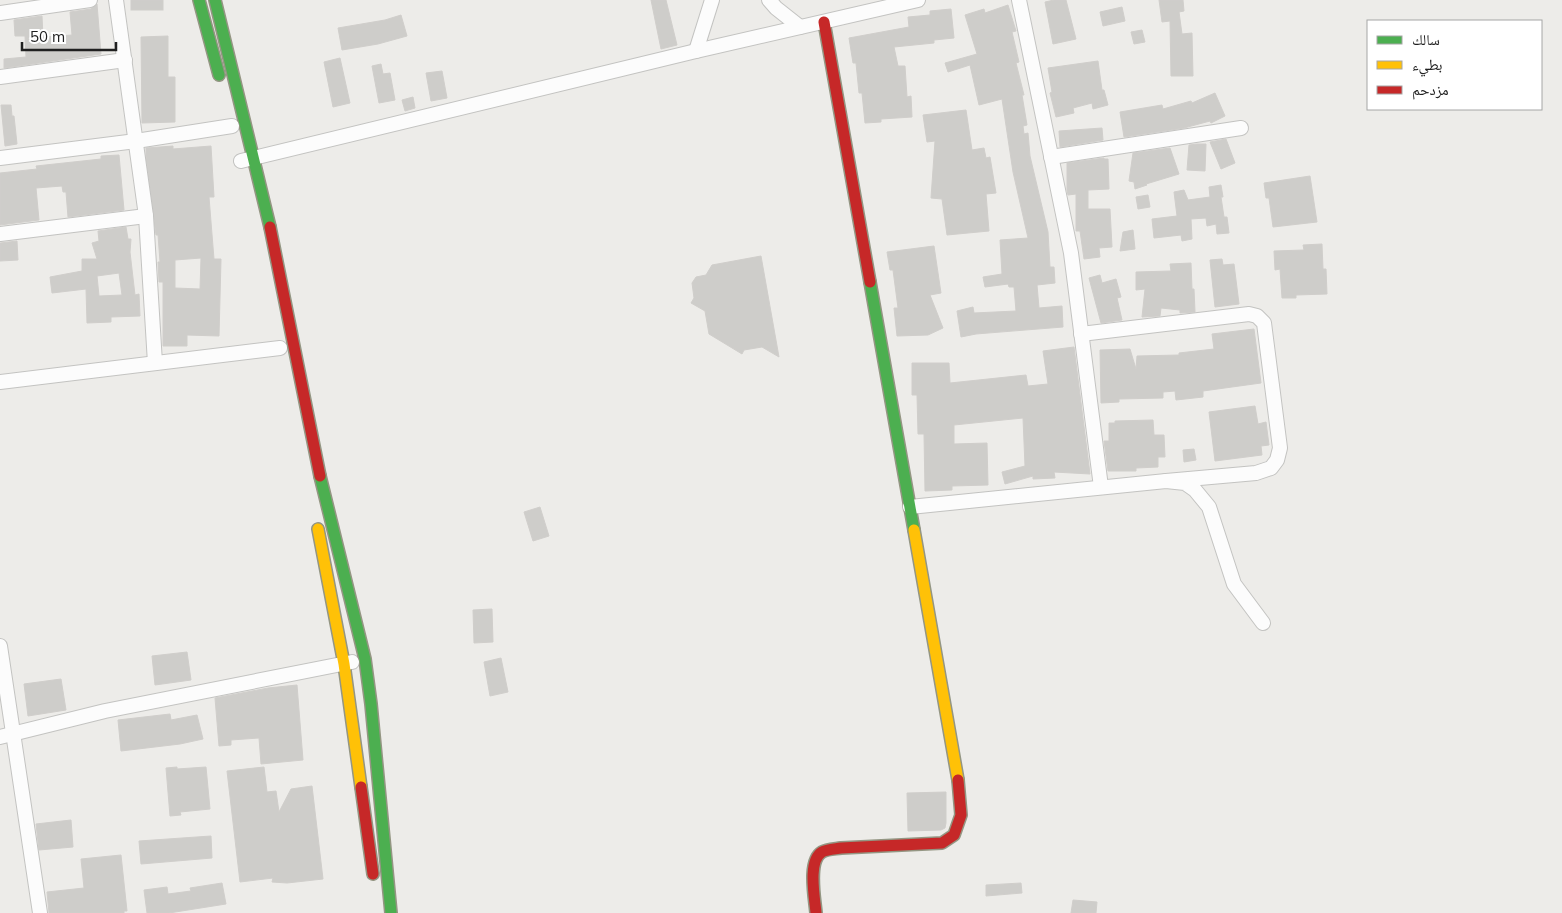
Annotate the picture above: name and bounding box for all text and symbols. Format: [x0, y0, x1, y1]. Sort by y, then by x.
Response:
scale bar [22, 20, 116, 52]
legend [1367, 20, 1542, 110]
text: 50 m [30, 27, 65, 46]
text: سالك [1412, 30, 1440, 49]
text: بطيء [1412, 55, 1442, 77]
text: مزدحم [1412, 80, 1449, 100]

